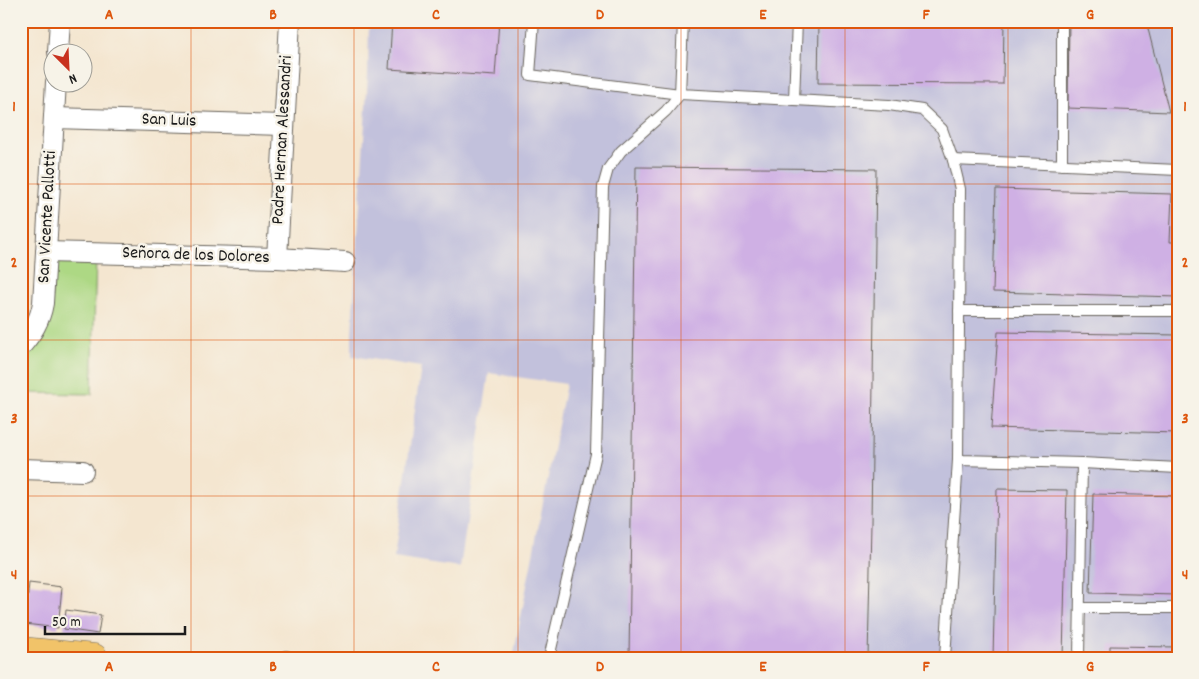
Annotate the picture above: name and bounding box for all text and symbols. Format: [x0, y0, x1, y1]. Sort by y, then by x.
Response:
text: A [105, 4, 114, 27]
text: B [269, 4, 277, 27]
text: C [432, 4, 440, 27]
text: D [596, 4, 605, 27]
text: E [759, 4, 767, 27]
text: F [922, 4, 930, 27]
text: G [1086, 4, 1094, 27]
north arrow [42, 42, 92, 92]
street label: Padre Hernan Alessandri [266, 55, 300, 225]
text: N [65, 68, 80, 89]
text: 1 [12, 96, 16, 119]
text: 1 [1183, 96, 1187, 119]
street label: San Luis [141, 108, 197, 134]
street label: San Vicente Pallotti [32, 150, 64, 284]
street label: Señora de los Dolores [122, 241, 270, 271]
text: 2 [11, 252, 18, 275]
text: 2 [1182, 252, 1189, 275]
text: 3 [10, 408, 18, 431]
text: 3 [1181, 408, 1189, 431]
text: 4 [11, 564, 17, 587]
text: 4 [1182, 564, 1188, 587]
scale bar [45, 604, 185, 636]
text: 50 m [52, 612, 81, 634]
text: A [105, 656, 114, 679]
text: B [269, 656, 277, 679]
text: C [432, 656, 440, 679]
text: D [596, 656, 605, 679]
text: E [759, 656, 767, 679]
text: F [922, 656, 930, 679]
text: G [1086, 656, 1094, 679]

